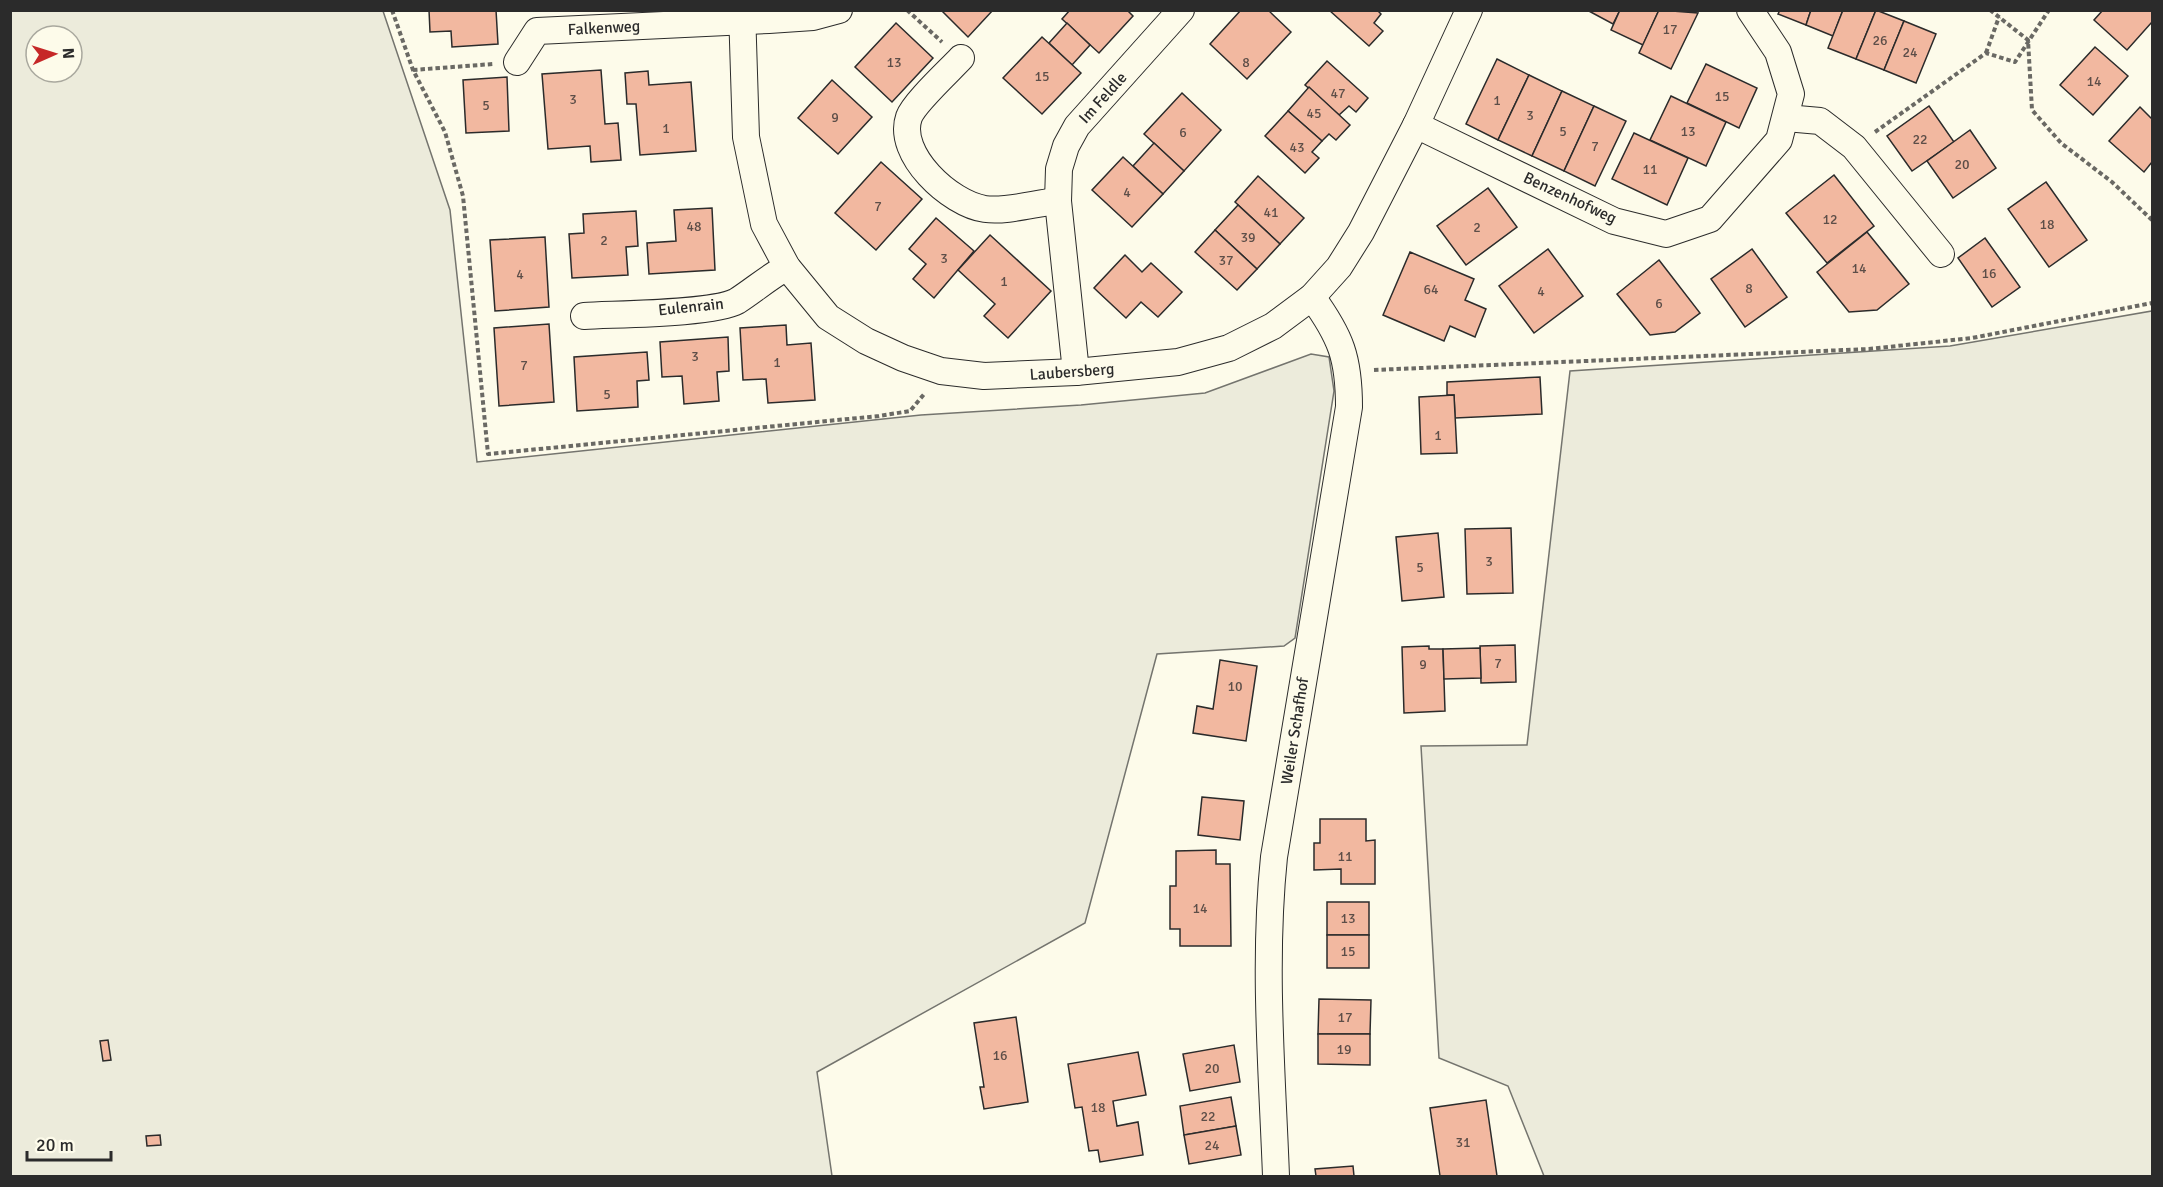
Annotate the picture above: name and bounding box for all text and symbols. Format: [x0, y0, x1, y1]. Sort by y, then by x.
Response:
street label: Falkenweg [567, 16, 641, 40]
house number: 17 [1662, 21, 1678, 38]
north arrow [24, 24, 84, 84]
house number: 26 [1872, 32, 1888, 49]
house number: 24 [1902, 44, 1918, 61]
text: N [58, 47, 78, 59]
house number: 13 [886, 54, 902, 71]
house number: 8 [1242, 54, 1250, 71]
house number: 15 [1034, 68, 1050, 85]
street label: Im Feldle [1075, 68, 1131, 128]
house number: 14 [2086, 73, 2102, 90]
house number: 47 [1330, 85, 1346, 102]
house number: 15 [1714, 88, 1730, 105]
house number: 3 [569, 91, 577, 108]
house number: 1 [1493, 92, 1501, 109]
house number: 5 [482, 97, 490, 114]
house number: 45 [1306, 105, 1322, 122]
house number: 3 [1526, 107, 1534, 124]
house number: 9 [831, 109, 839, 126]
house number: 1 [662, 120, 670, 137]
house number: 5 [1559, 123, 1567, 140]
house number: 13 [1680, 123, 1696, 140]
house number: 6 [1179, 124, 1187, 141]
house number: 22 [1912, 131, 1928, 148]
house number: 7 [1591, 138, 1599, 155]
house number: 43 [1289, 139, 1305, 156]
house number: 20 [1954, 156, 1970, 173]
house number: 11 [1642, 161, 1658, 178]
street label: Benzenhofweg [1520, 168, 1620, 228]
house number: 4 [1123, 184, 1131, 201]
house number: 7 [874, 198, 882, 215]
house number: 41 [1263, 204, 1279, 221]
house number: 12 [1822, 211, 1838, 228]
house number: 18 [2039, 216, 2055, 233]
house number: 48 [686, 218, 702, 235]
house number: 2 [1473, 219, 1481, 236]
house number: 39 [1240, 229, 1256, 246]
house number: 2 [600, 232, 608, 249]
house number: 3 [940, 250, 948, 267]
house number: 37 [1218, 252, 1234, 269]
house number: 14 [1851, 260, 1867, 277]
house number: 16 [1981, 265, 1997, 282]
house number: 4 [516, 266, 524, 283]
house number: 1 [1000, 273, 1008, 290]
house number: 8 [1745, 280, 1753, 297]
house number: 64 [1423, 281, 1439, 298]
house number: 4 [1537, 283, 1545, 300]
street label: Eulenrain [657, 294, 725, 320]
house number: 6 [1655, 295, 1663, 312]
house number: 3 [691, 348, 699, 365]
house number: 1 [773, 354, 781, 371]
house number: 7 [520, 357, 528, 374]
street label: Laubersberg [1029, 359, 1115, 385]
house number: 5 [603, 386, 611, 403]
house number: 1 [1434, 427, 1442, 444]
house number: 3 [1485, 553, 1493, 570]
house number: 5 [1416, 559, 1424, 576]
house number: 7 [1494, 655, 1502, 672]
house number: 9 [1419, 656, 1427, 673]
street label: Weiler Schafhof [1277, 675, 1313, 786]
house number: 10 [1227, 678, 1243, 695]
house number: 11 [1337, 848, 1353, 865]
house number: 14 [1192, 900, 1208, 917]
house number: 13 [1340, 910, 1356, 927]
house number: 15 [1340, 943, 1356, 960]
house number: 17 [1337, 1009, 1353, 1026]
house number: 19 [1336, 1041, 1352, 1058]
house number: 16 [992, 1047, 1008, 1064]
house number: 20 [1204, 1060, 1220, 1077]
house number: 18 [1090, 1099, 1106, 1116]
house number: 22 [1200, 1108, 1216, 1125]
scale bar [27, 1124, 111, 1162]
text: 20 m [36, 1134, 74, 1156]
house number: 31 [1455, 1134, 1471, 1151]
house number: 24 [1204, 1137, 1220, 1154]

